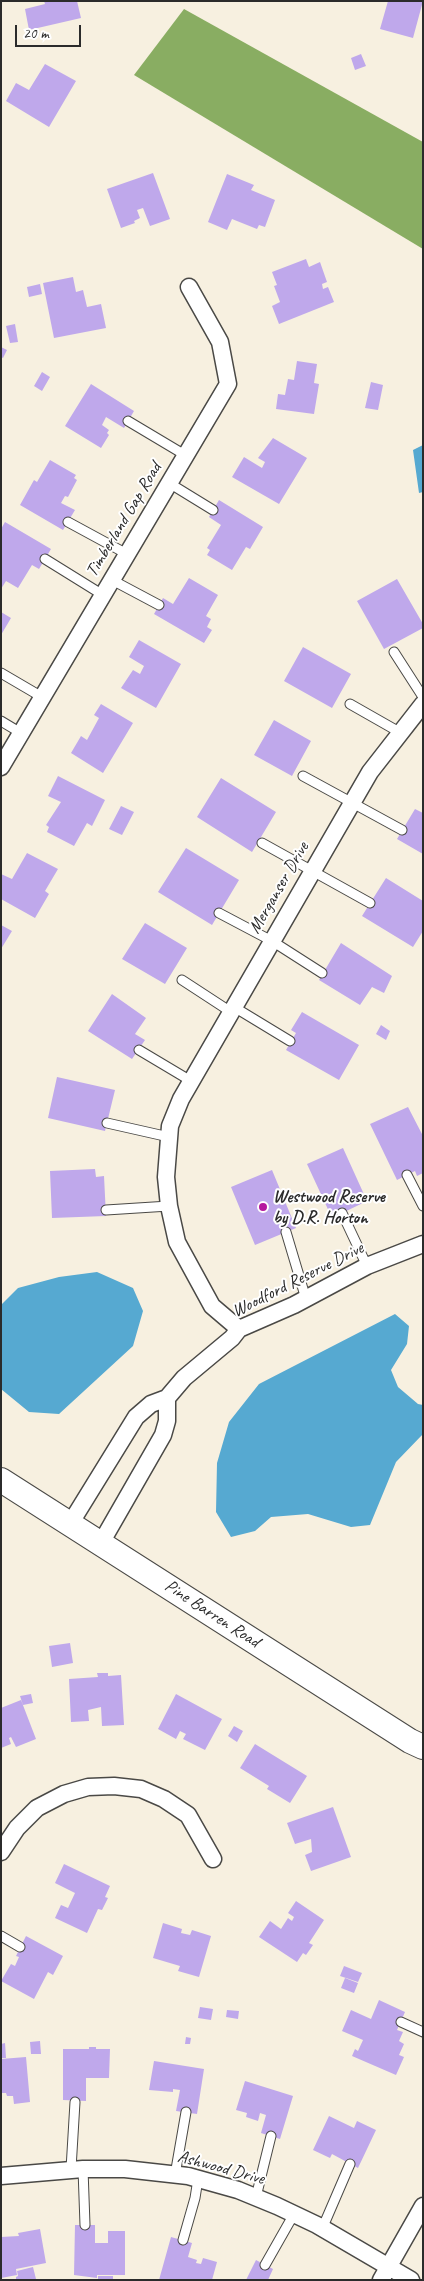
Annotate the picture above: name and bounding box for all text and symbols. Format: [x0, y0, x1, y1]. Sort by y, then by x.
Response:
scale bar [18, 15, 84, 47]
text: 20 m [23, 24, 49, 43]
street label: Timberland Gap Road [81, 459, 167, 581]
street label: Merganser Drive [244, 838, 314, 938]
place label: Westwood Reserve by D.R. Horton [273, 1186, 385, 1228]
marker: Westwood Reserve by D.R. Horton [257, 1201, 269, 1213]
street label: Woodford Reserve Drive [229, 1238, 367, 1322]
street label: Pine Barren Road [160, 1575, 264, 1653]
street label: Ashwood Drive [175, 2146, 267, 2190]

